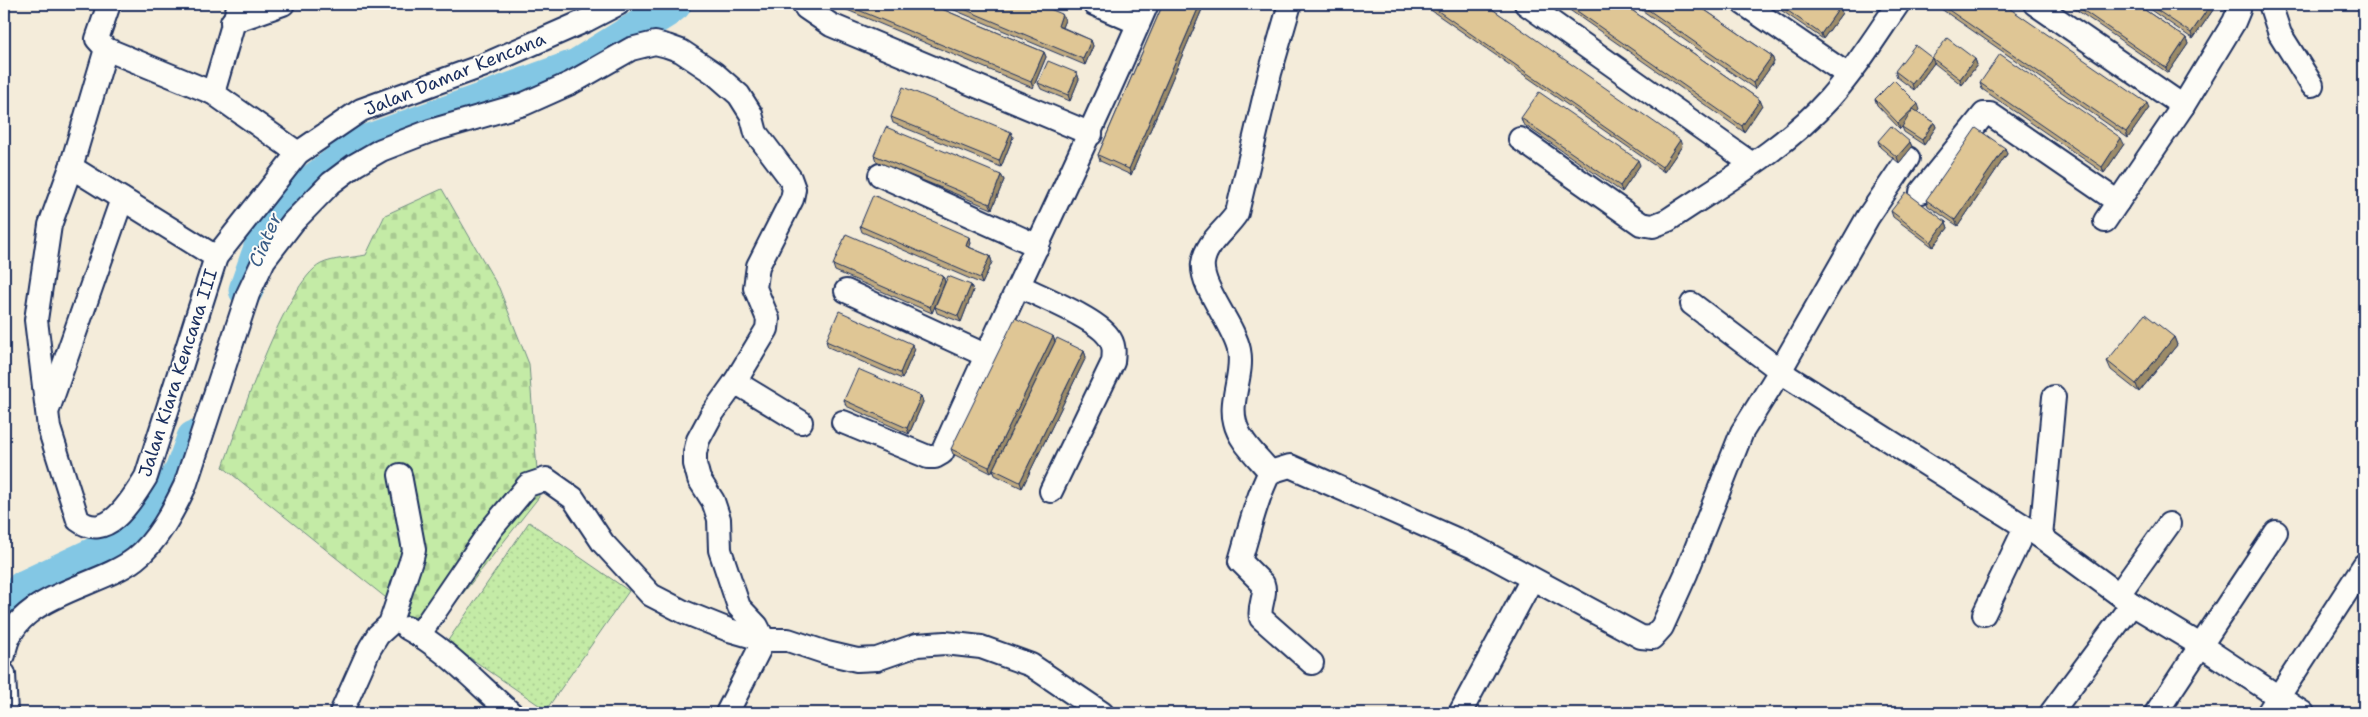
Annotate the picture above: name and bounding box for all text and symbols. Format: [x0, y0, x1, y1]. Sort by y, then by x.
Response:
street label: Jalan Damar Kencana [361, 27, 549, 121]
water label: Ciater [242, 208, 288, 271]
street label: Jalan Kiara Kencana III [133, 266, 223, 480]

